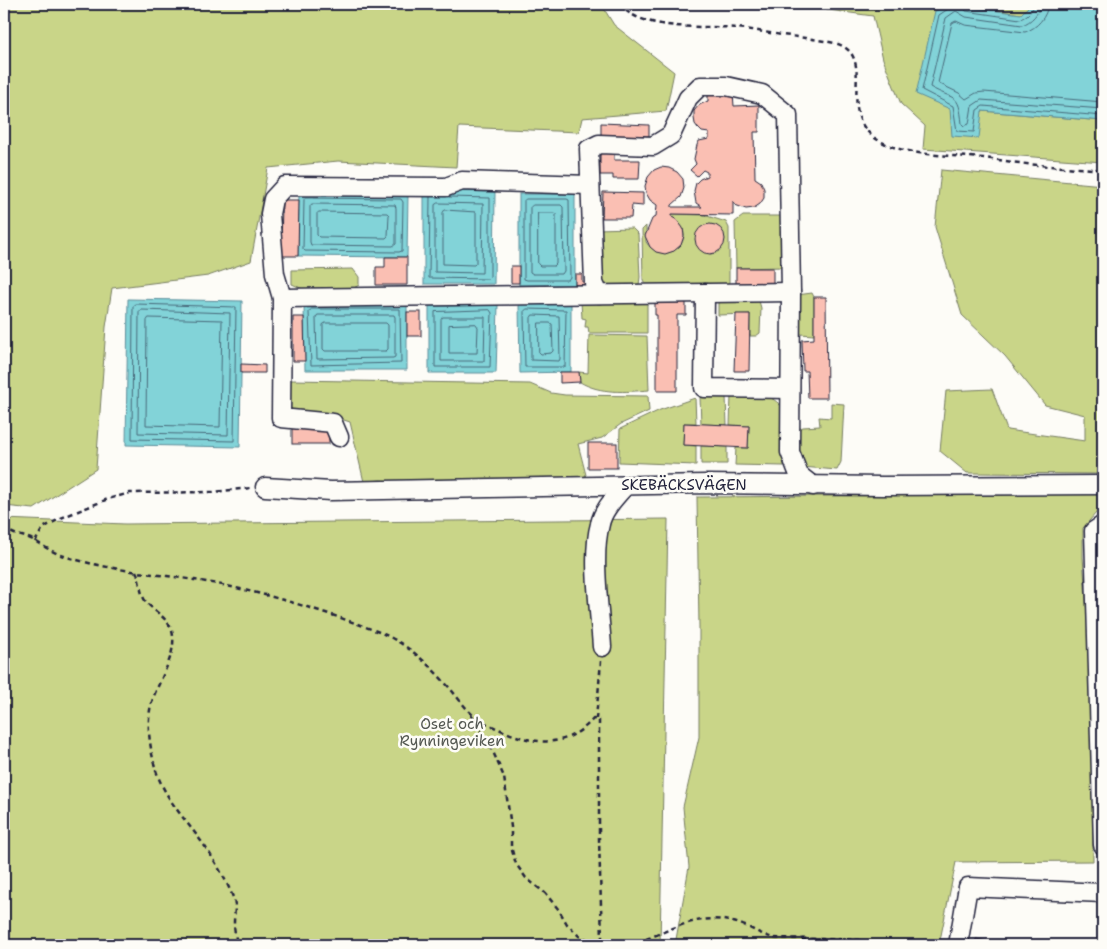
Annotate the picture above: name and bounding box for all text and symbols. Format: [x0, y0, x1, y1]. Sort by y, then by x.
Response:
street label: SKEBÄCKSVÄGEN [621, 475, 747, 495]
park label: Oset och Rynningeviken [400, 714, 504, 751]

